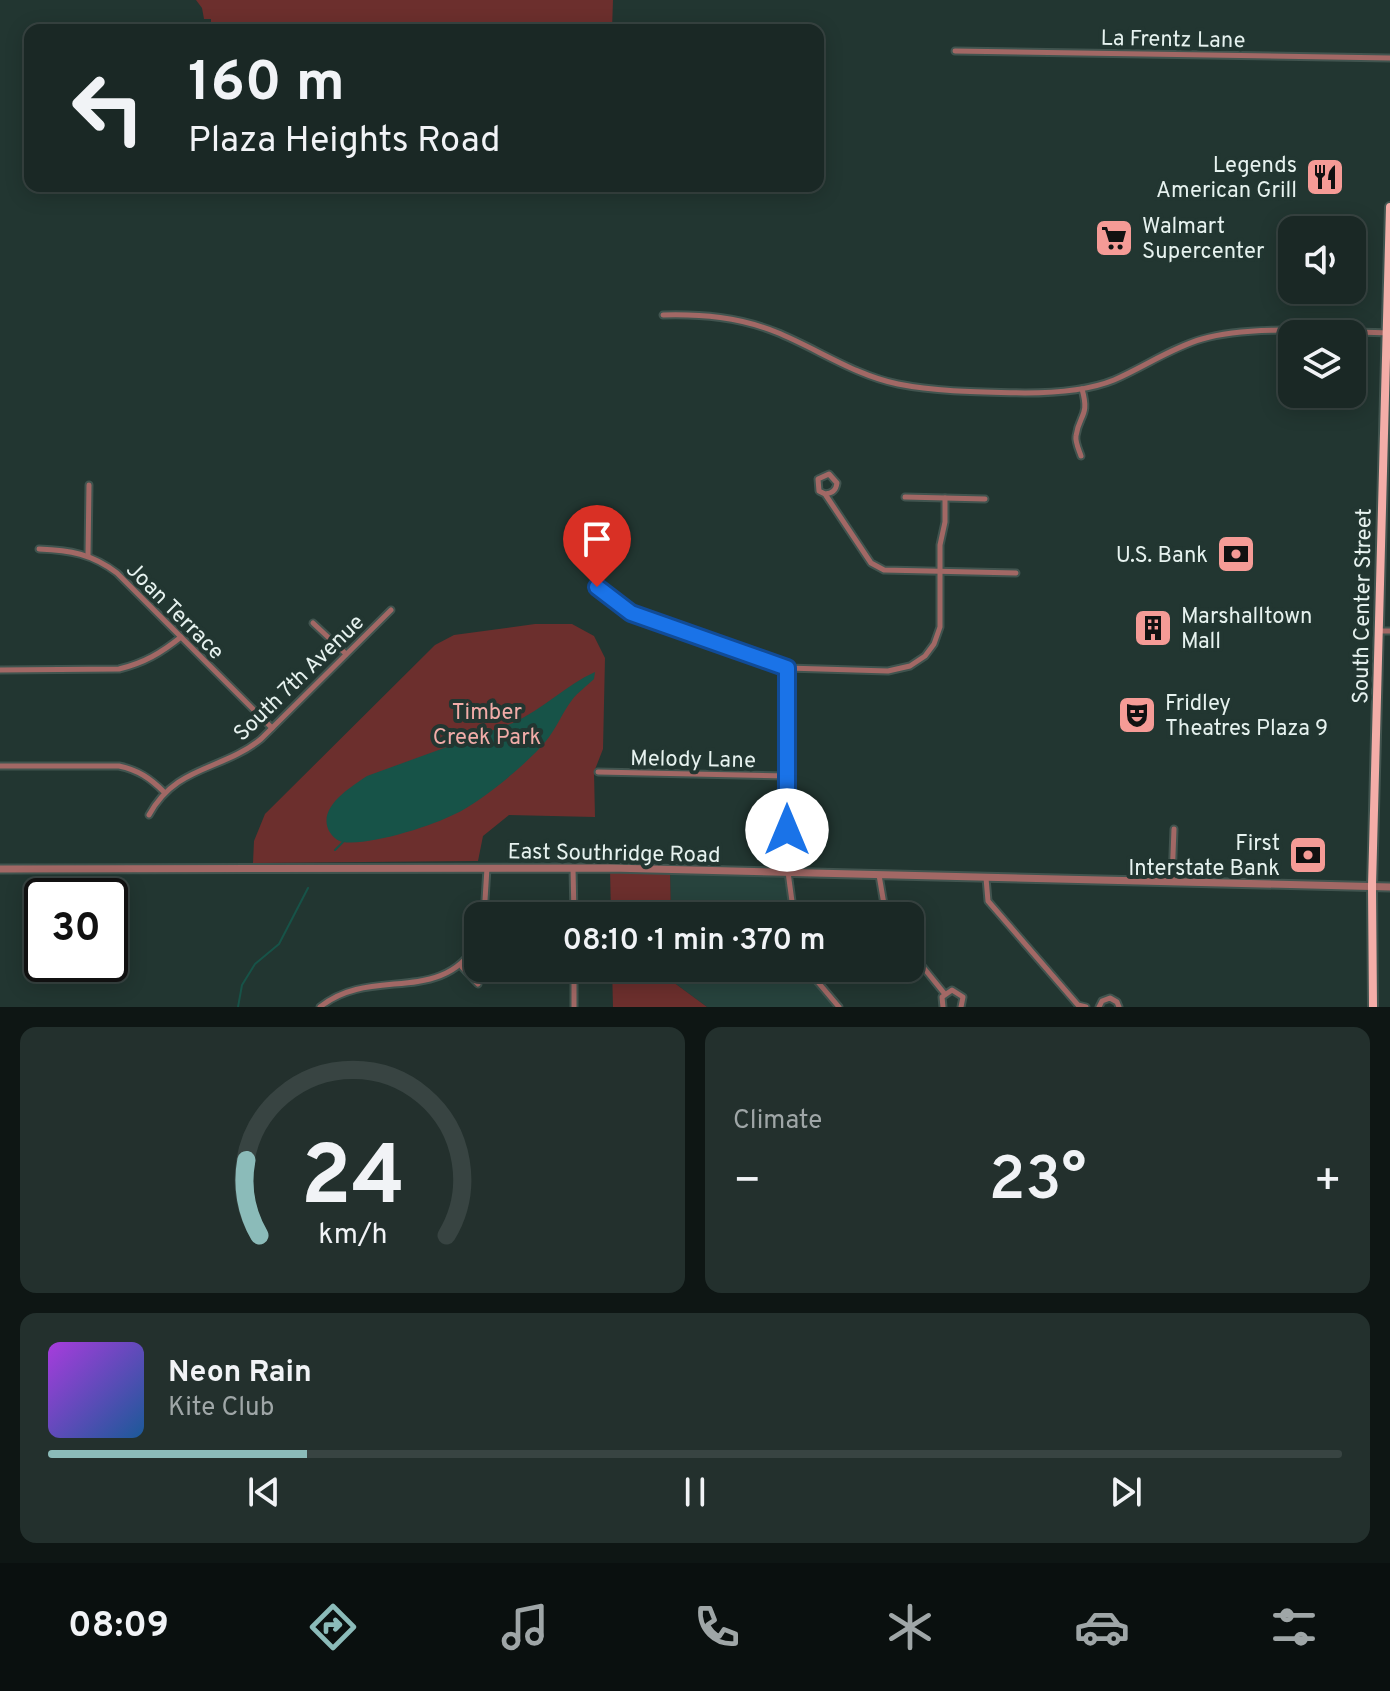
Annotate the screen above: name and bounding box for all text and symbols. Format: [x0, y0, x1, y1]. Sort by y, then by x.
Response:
street label: La Frentz Lane [1100, 26, 1246, 55]
text: 160 m [188, 50, 345, 120]
icon: left [56, 56, 160, 160]
text: Plaza Heights Road [188, 119, 500, 165]
place label: Legends American Grill [1156, 153, 1297, 205]
restaurant icon: Legends American Grill [1304, 156, 1346, 198]
place label: Walmart Supercenter [1142, 214, 1265, 266]
map controls [1278, 216, 1366, 408]
button: sound [1278, 216, 1366, 304]
supermarket icon: Walmart Supercenter [1093, 217, 1135, 259]
button: layers [1278, 320, 1366, 408]
pin [563, 505, 631, 587]
street label: South Center Street [1348, 508, 1379, 704]
icon: arrive [575, 517, 619, 561]
bank icon: U.S. Bank [1215, 533, 1257, 575]
place label: U.S. Bank [1116, 543, 1208, 570]
street label: Joan Terrace [120, 557, 229, 666]
place label: Marshalltown Mall [1181, 604, 1312, 656]
building icon: Marshalltown Mall [1132, 607, 1174, 649]
street label: South 7th Avenue [229, 610, 371, 748]
place label: Fridley Theatres Plaza 9 [1165, 691, 1328, 743]
theatre icon: Fridley Theatres Plaza 9 [1116, 694, 1158, 736]
park label: Timber Creek Park [433, 700, 541, 752]
street label: Melody Lane [630, 746, 756, 775]
position arrow [745, 788, 829, 872]
place label: First Interstate Bank [1128, 831, 1280, 883]
bank icon: First Interstate Bank [1287, 834, 1329, 876]
street label: East Southridge Road [507, 839, 721, 870]
speed limit sign: 30 [24, 878, 128, 982]
text: 08:10 · 1 min · 370 m [563, 923, 825, 960]
text: Climate [733, 1105, 822, 1138]
text: 24 [300, 1129, 405, 1234]
text: 23° [989, 1145, 1086, 1221]
text: − [733, 1155, 761, 1211]
text: + [1314, 1155, 1342, 1211]
text: km/h [318, 1218, 387, 1254]
text: Neon Rain [168, 1355, 312, 1392]
text: Kite Club [168, 1392, 274, 1425]
icon: previous [242, 1470, 286, 1514]
icon: pause [673, 1470, 717, 1514]
icon: next [1104, 1470, 1148, 1514]
icon: directions [305, 1599, 361, 1655]
icon: music [497, 1599, 553, 1655]
icon: phone [689, 1599, 745, 1655]
icon: climate [882, 1599, 938, 1655]
icon: car [1074, 1599, 1130, 1655]
icon: filters [1266, 1599, 1322, 1655]
text: 08:09 [68, 1604, 169, 1650]

